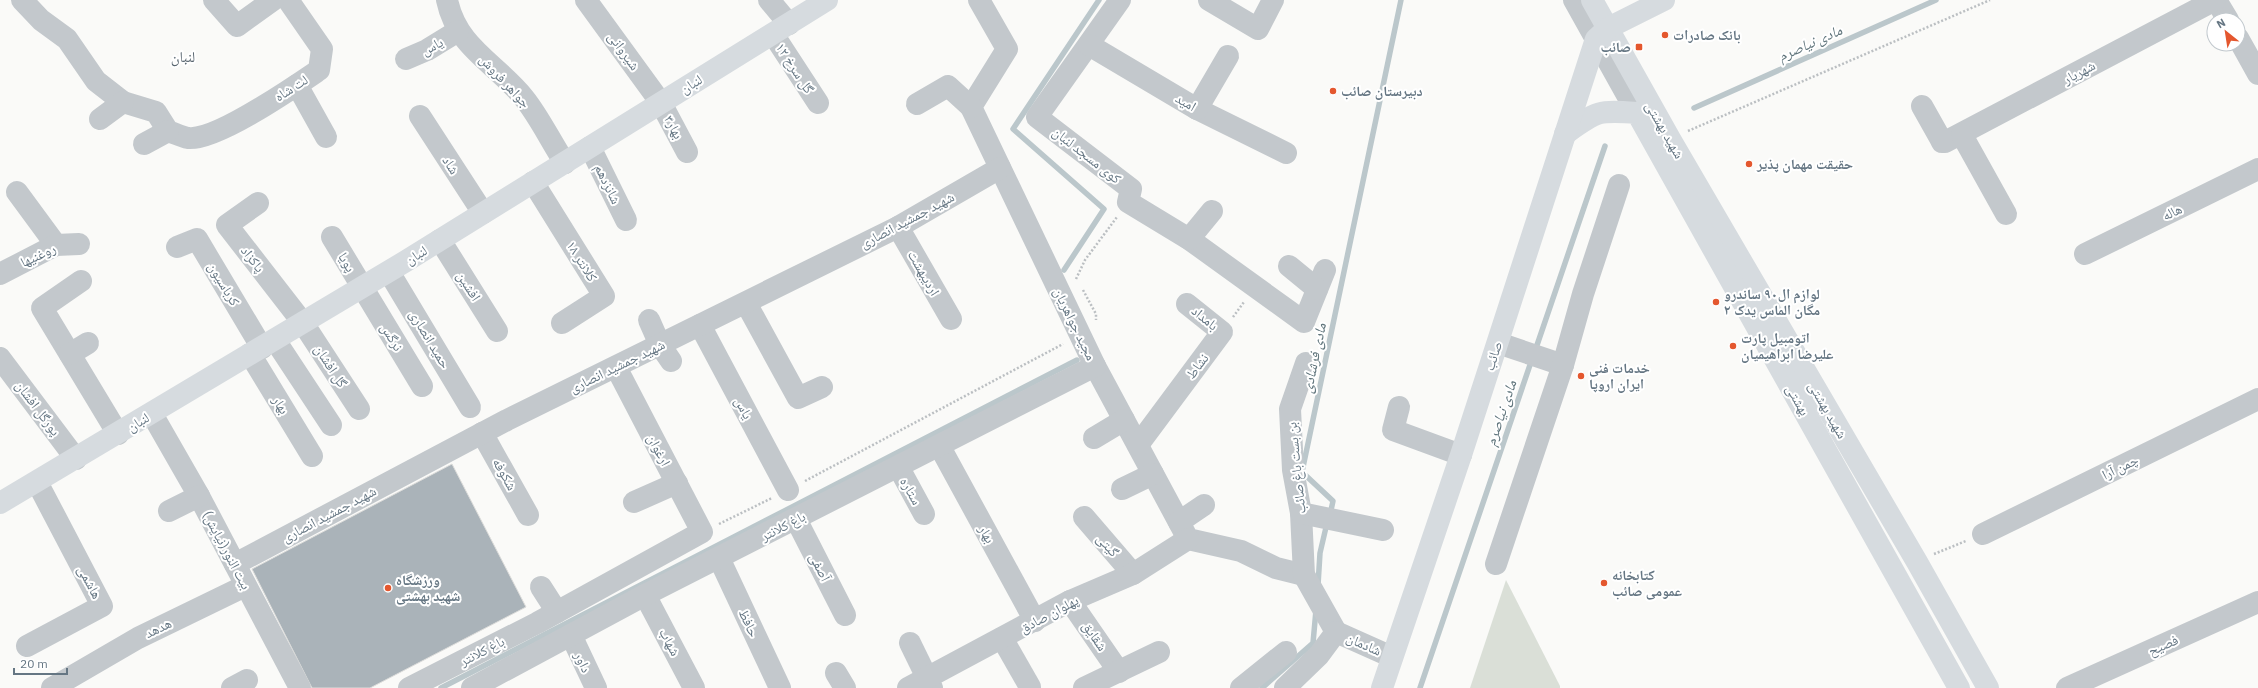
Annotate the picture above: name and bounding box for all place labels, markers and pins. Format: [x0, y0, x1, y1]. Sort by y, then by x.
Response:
place label: بانک صادرات [1673, 26, 1741, 44]
marker: بانک صادرات [1660, 30, 1670, 40]
place label: صائب [1601, 38, 1631, 56]
marker: صائب [1634, 42, 1644, 52]
place label: دبیرستان صائب [1341, 82, 1423, 100]
marker: دبیرستان صائب [1328, 86, 1338, 96]
place label: حقیقت مهمان پذیر [1756, 155, 1853, 173]
marker: حقیقت مهمان پذیر [1744, 159, 1754, 169]
place label: لوازم ال۹۰ ساندرو مگان الماس یدک ۲ [1724, 285, 1820, 319]
marker: لوازم ال۹۰ ساندرو مگان الماس یدک ۲ [1711, 297, 1721, 307]
place label: اتومبیل پارت علیرضا ابراهیمیان [1741, 329, 1834, 363]
marker: اتومبیل پارت علیرضا ابراهیمیان [1728, 341, 1738, 351]
place label: خدمات فنی ایران اروپا [1589, 359, 1650, 393]
marker: خدمات فنی ایران اروپا [1576, 371, 1586, 381]
place label: کتابخانه عمومی صائب [1612, 566, 1682, 600]
place label: ورزشگاه شهید بهشتی [396, 571, 461, 605]
marker: کتابخانه عمومی صائب [1599, 578, 1609, 588]
marker: ورزشگاه شهید بهشتی [383, 583, 393, 593]

